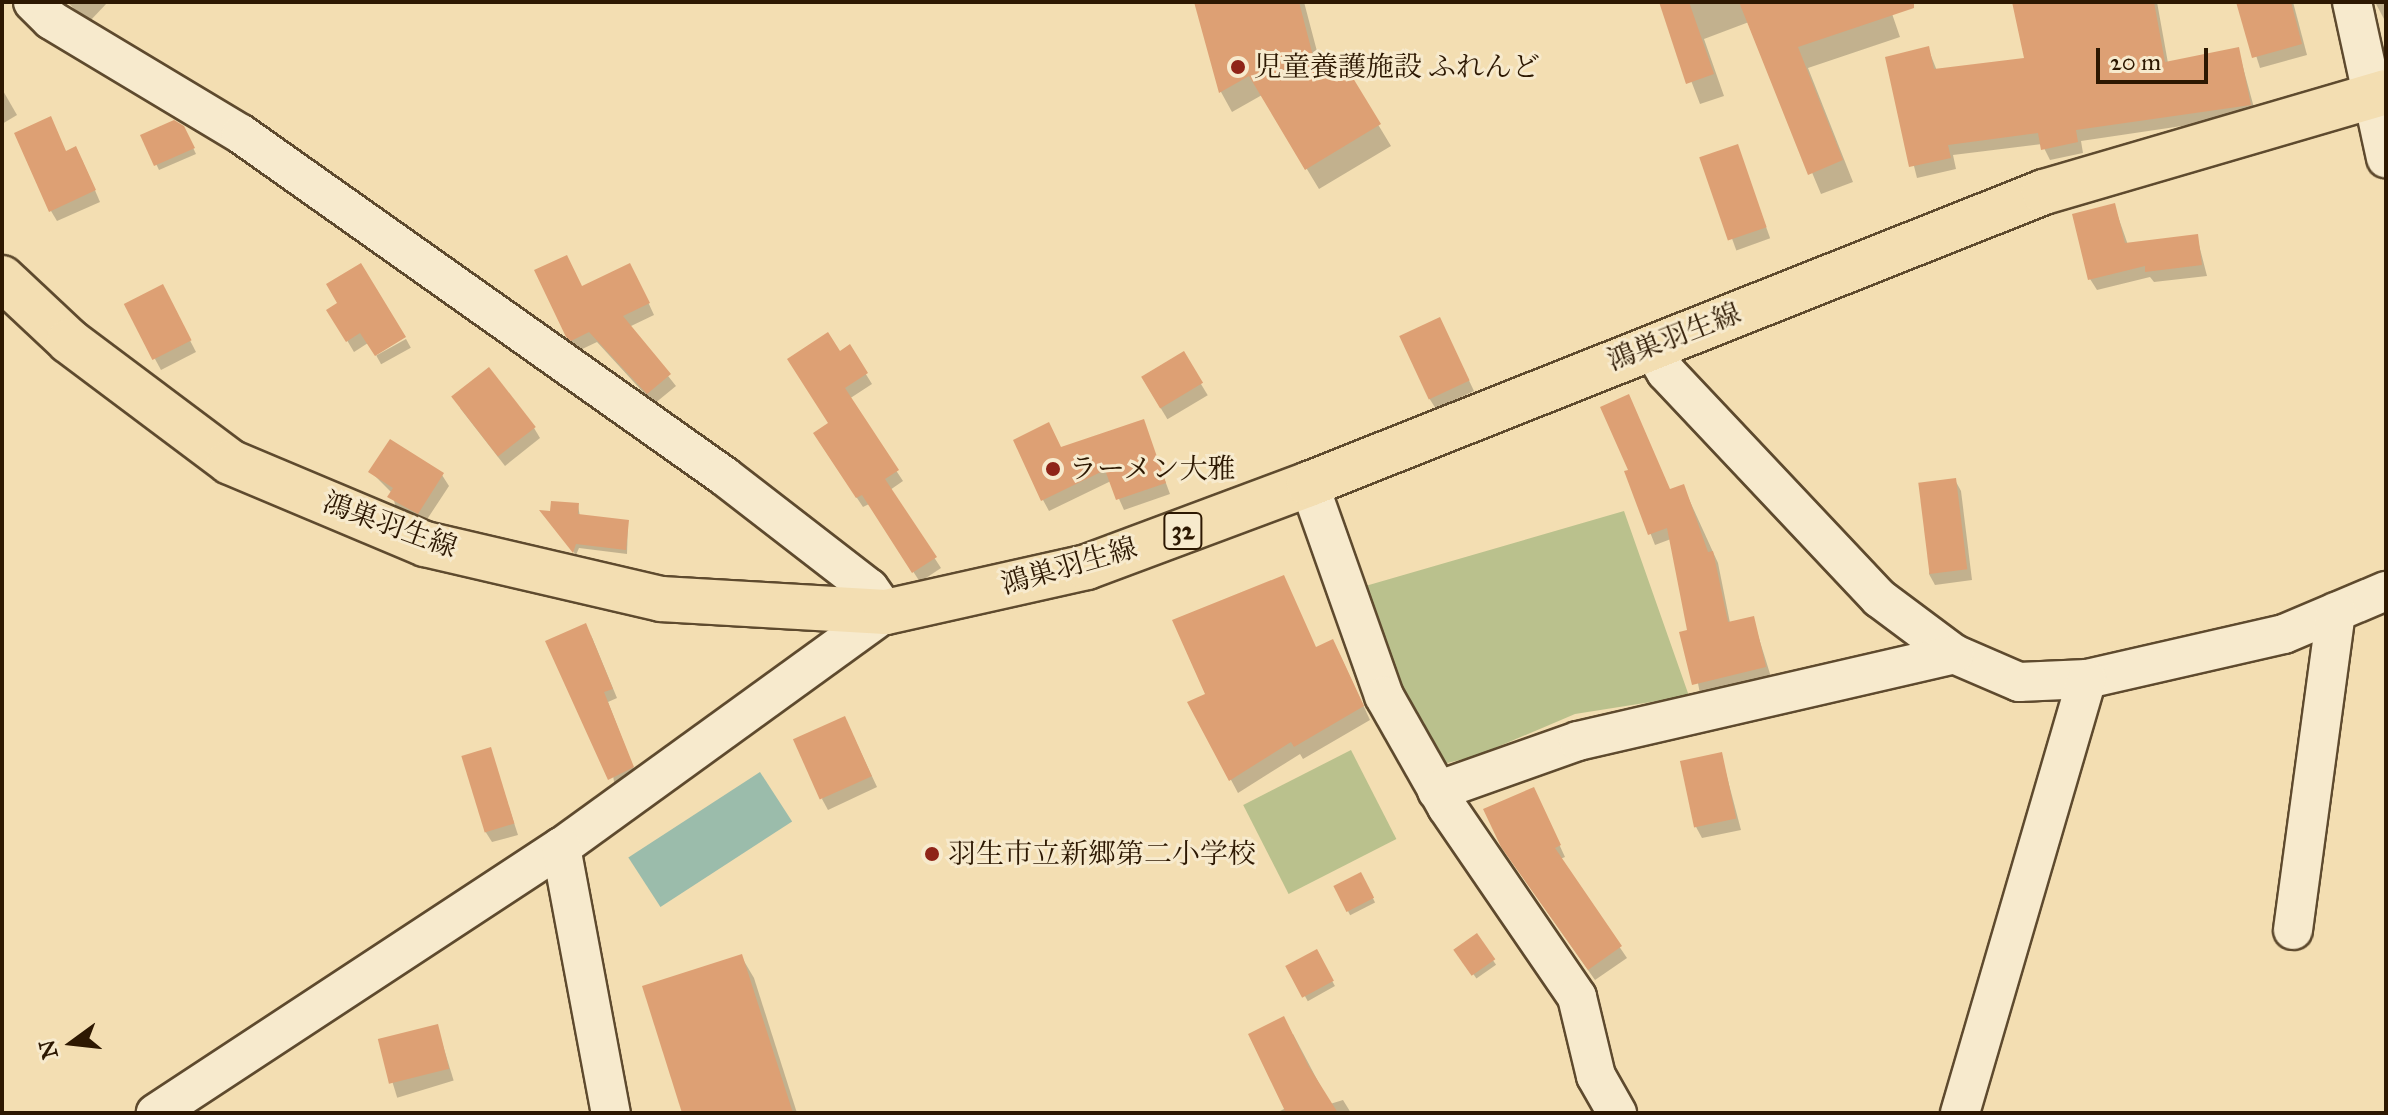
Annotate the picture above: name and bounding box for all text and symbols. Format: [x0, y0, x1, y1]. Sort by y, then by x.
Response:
scale bar [2100, 32, 2212, 82]
text: 20 m [2110, 47, 2161, 77]
place label: 児童養護施設 ふれんど [1254, 50, 1540, 84]
marker: 児童養護施設 ふれんど [1229, 58, 1247, 76]
street label: 鴻巣羽生線 [1603, 296, 1745, 378]
place label: ラーメン大雅 [1069, 452, 1237, 486]
marker: ラーメン大雅 [1044, 460, 1062, 478]
street label: 鴻巣羽生線 [318, 485, 462, 565]
road number: 32 [1163, 509, 1203, 553]
street label: 鴻巣羽生線 [997, 531, 1141, 601]
place label: 羽生市立新郷第二小学校 [948, 837, 1256, 871]
marker: 羽生市立新郷第二小学校 [923, 845, 941, 863]
north arrow [32, 1003, 112, 1083]
text: N [33, 1037, 64, 1062]

